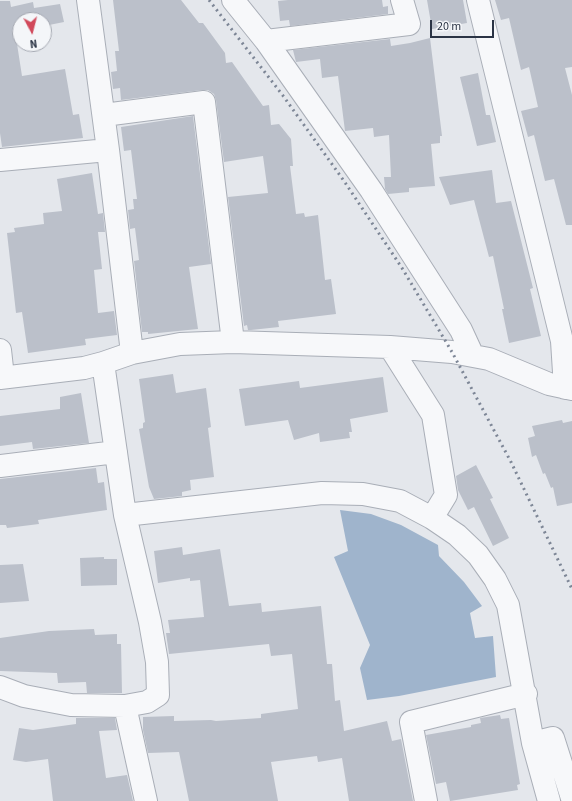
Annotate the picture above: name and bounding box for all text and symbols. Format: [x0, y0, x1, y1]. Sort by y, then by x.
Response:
north arrow [12, 12, 52, 52]
scale bar [432, 12, 496, 38]
text: 20 m [437, 18, 461, 35]
text: N [29, 36, 38, 51]

